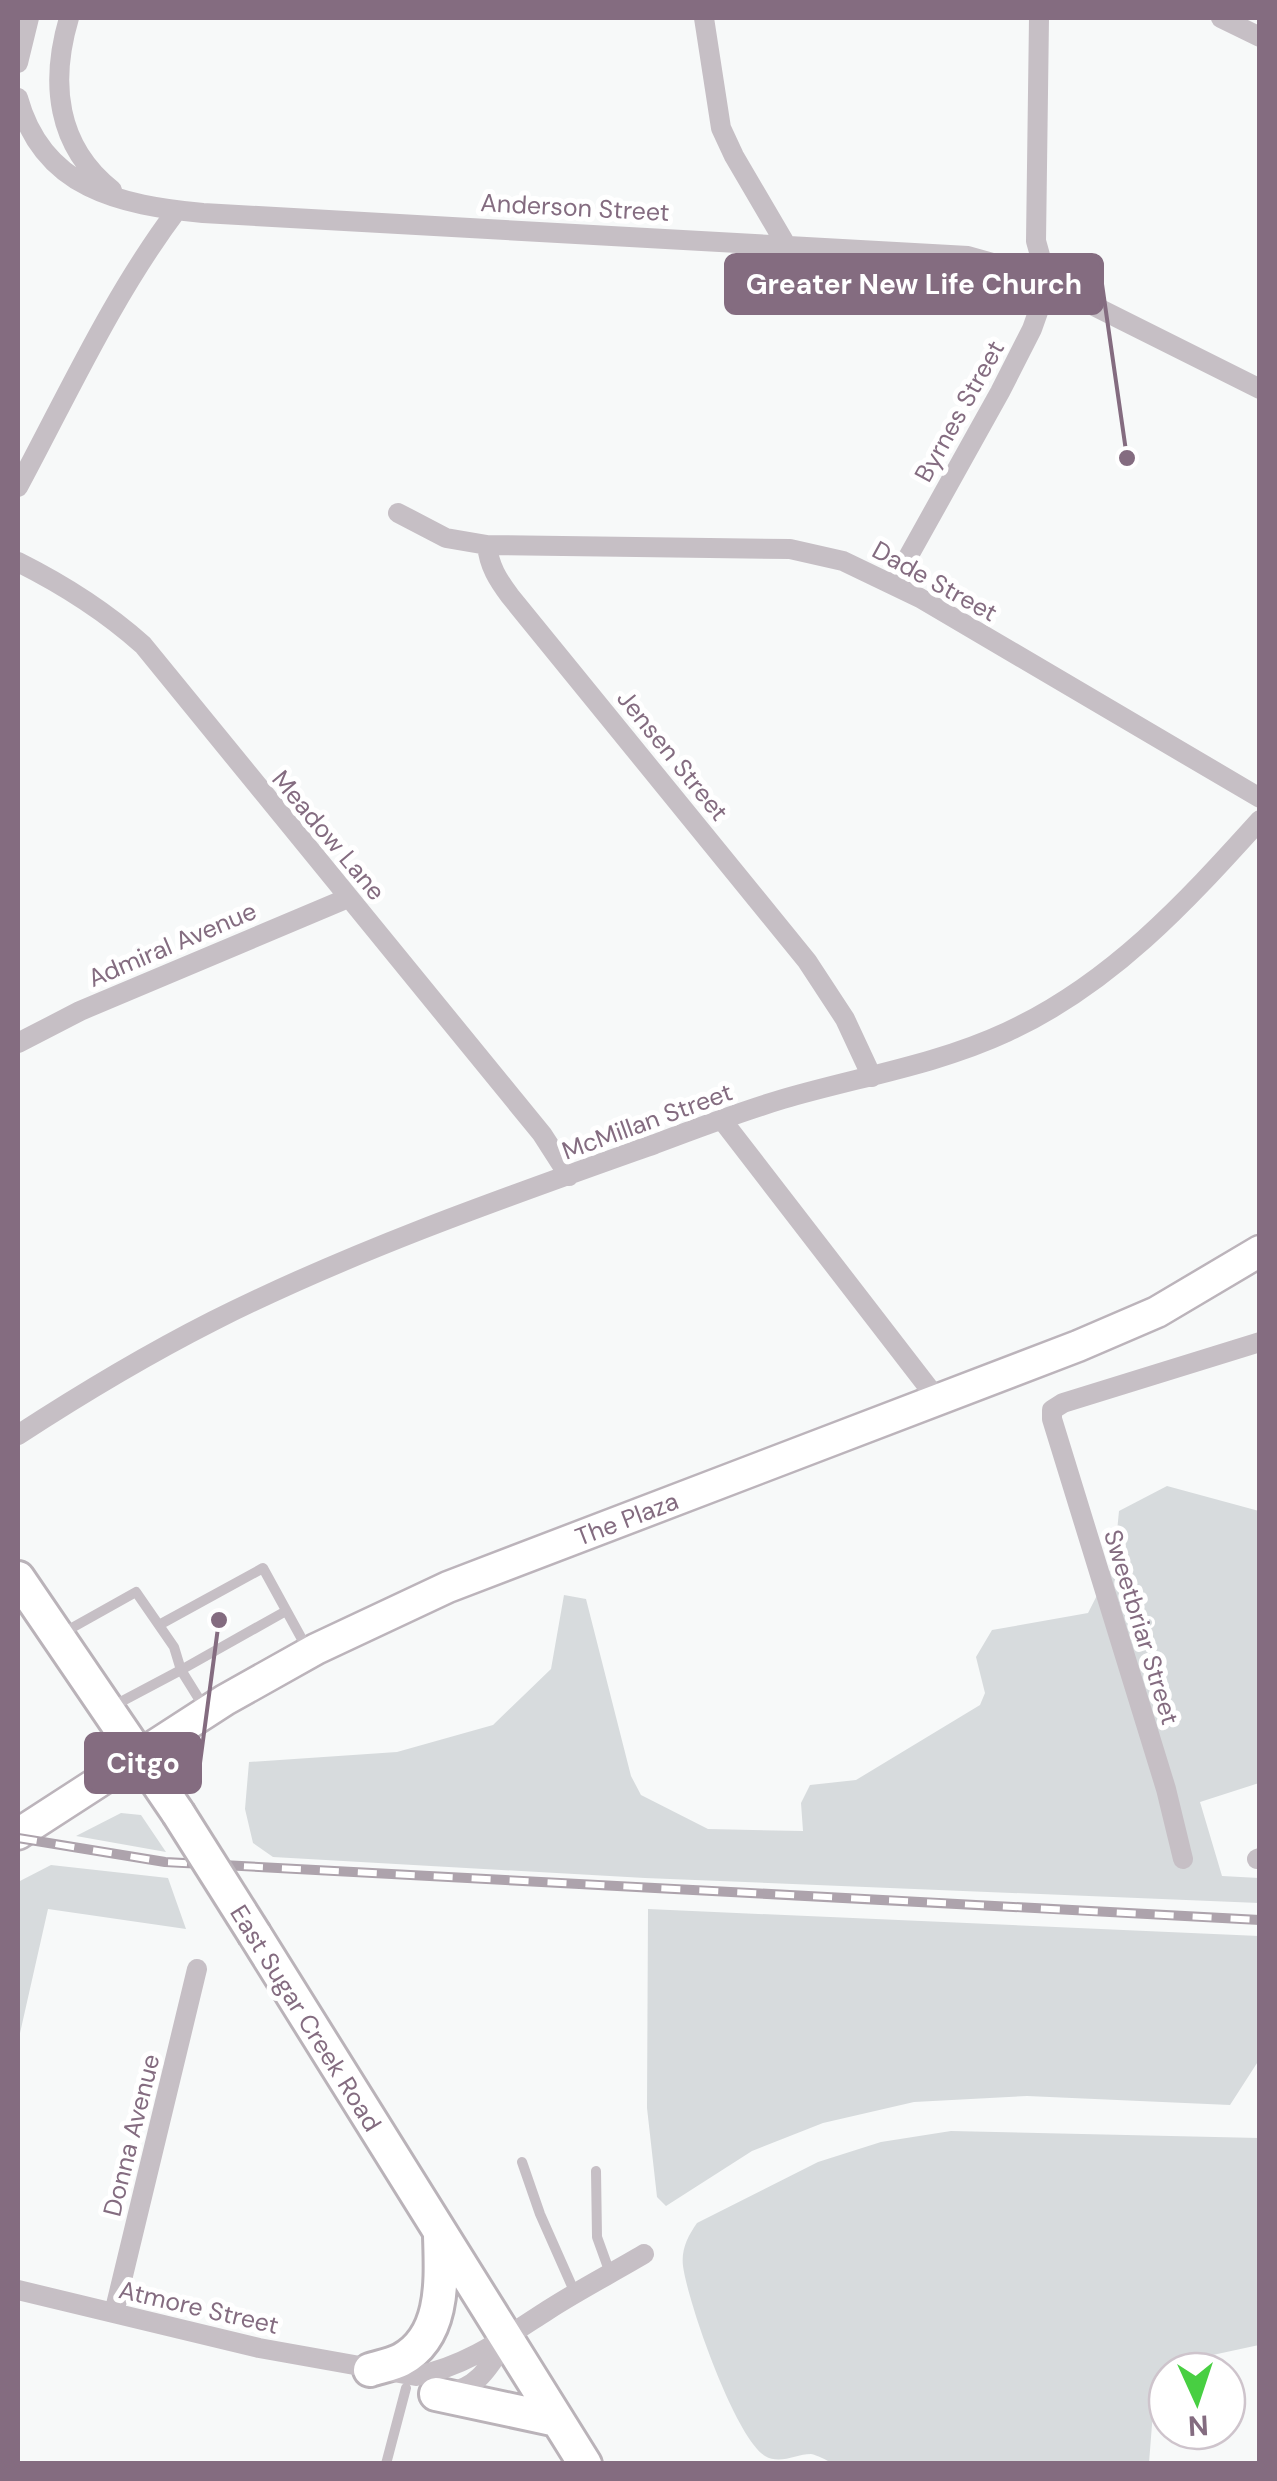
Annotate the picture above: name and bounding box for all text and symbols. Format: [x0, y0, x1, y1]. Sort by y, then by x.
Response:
street label: Anderson Street [480, 186, 670, 229]
callout: Greater New Life Church [726, 255, 1102, 313]
text: Greater New Life Church [746, 266, 1082, 303]
street label: Byrnes Street [907, 335, 1012, 488]
street label: Dade Street [866, 534, 1003, 629]
street label: Jensen Street [610, 683, 736, 828]
street label: Meadow Lane [265, 763, 393, 907]
street label: Admiral Avenue [83, 894, 261, 995]
street label: McMillan Street [557, 1075, 737, 1168]
street label: The Plaza [570, 1484, 683, 1554]
street label: Sweetbriar Street [1096, 1526, 1187, 1729]
callout: Citgo [86, 1734, 200, 1792]
text: Citgo [106, 1745, 180, 1782]
street label: East Sugar Creek Road [222, 1899, 389, 2138]
street label: Donna Avenue [95, 2051, 168, 2220]
street label: Atmore Street [116, 2273, 282, 2342]
north arrow [1147, 2351, 1247, 2451]
text: N [1187, 2406, 1209, 2444]

